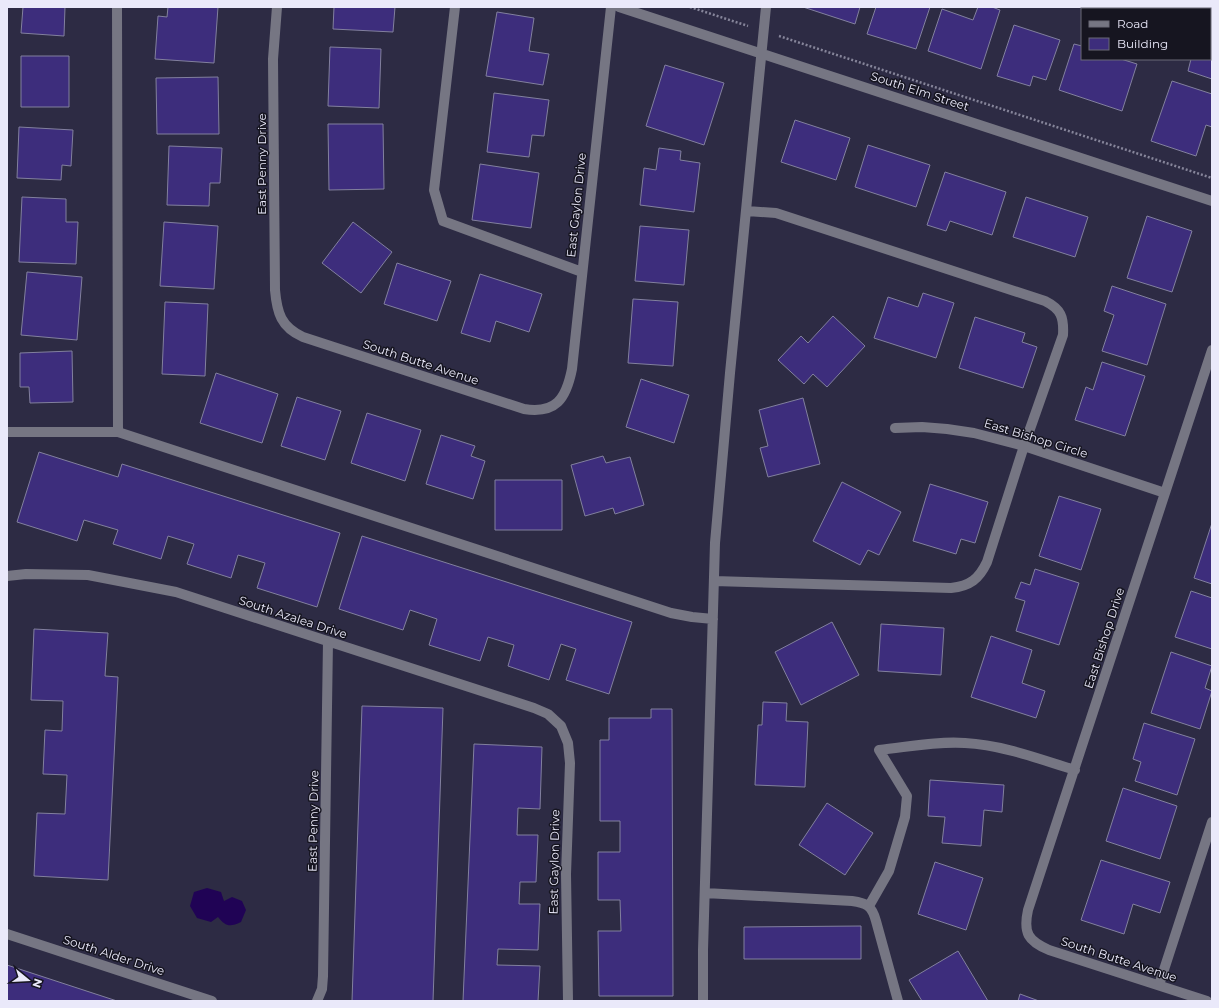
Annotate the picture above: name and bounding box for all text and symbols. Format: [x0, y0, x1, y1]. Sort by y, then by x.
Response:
legend [1081, 8, 1211, 60]
text: Road [1117, 16, 1148, 31]
text: Building [1117, 36, 1168, 51]
street label: South Elm Street [869, 68, 971, 114]
street label: East Penny Drive [254, 113, 269, 215]
street label: East Gaylon Drive [563, 152, 589, 258]
street label: South Butte Avenue [361, 336, 481, 388]
street label: East Bishop Circle [982, 415, 1090, 461]
street label: East Bishop Drive [1081, 586, 1127, 690]
street label: South Azalea Drive [237, 592, 349, 642]
street label: East Penny Drive [305, 770, 321, 872]
street label: East Gaylon Drive [546, 809, 562, 915]
street label: South Alder Drive [61, 932, 167, 978]
street label: South Butte Avenue [1059, 933, 1179, 985]
north arrow [8, 960, 48, 1000]
text: N [29, 977, 46, 989]

